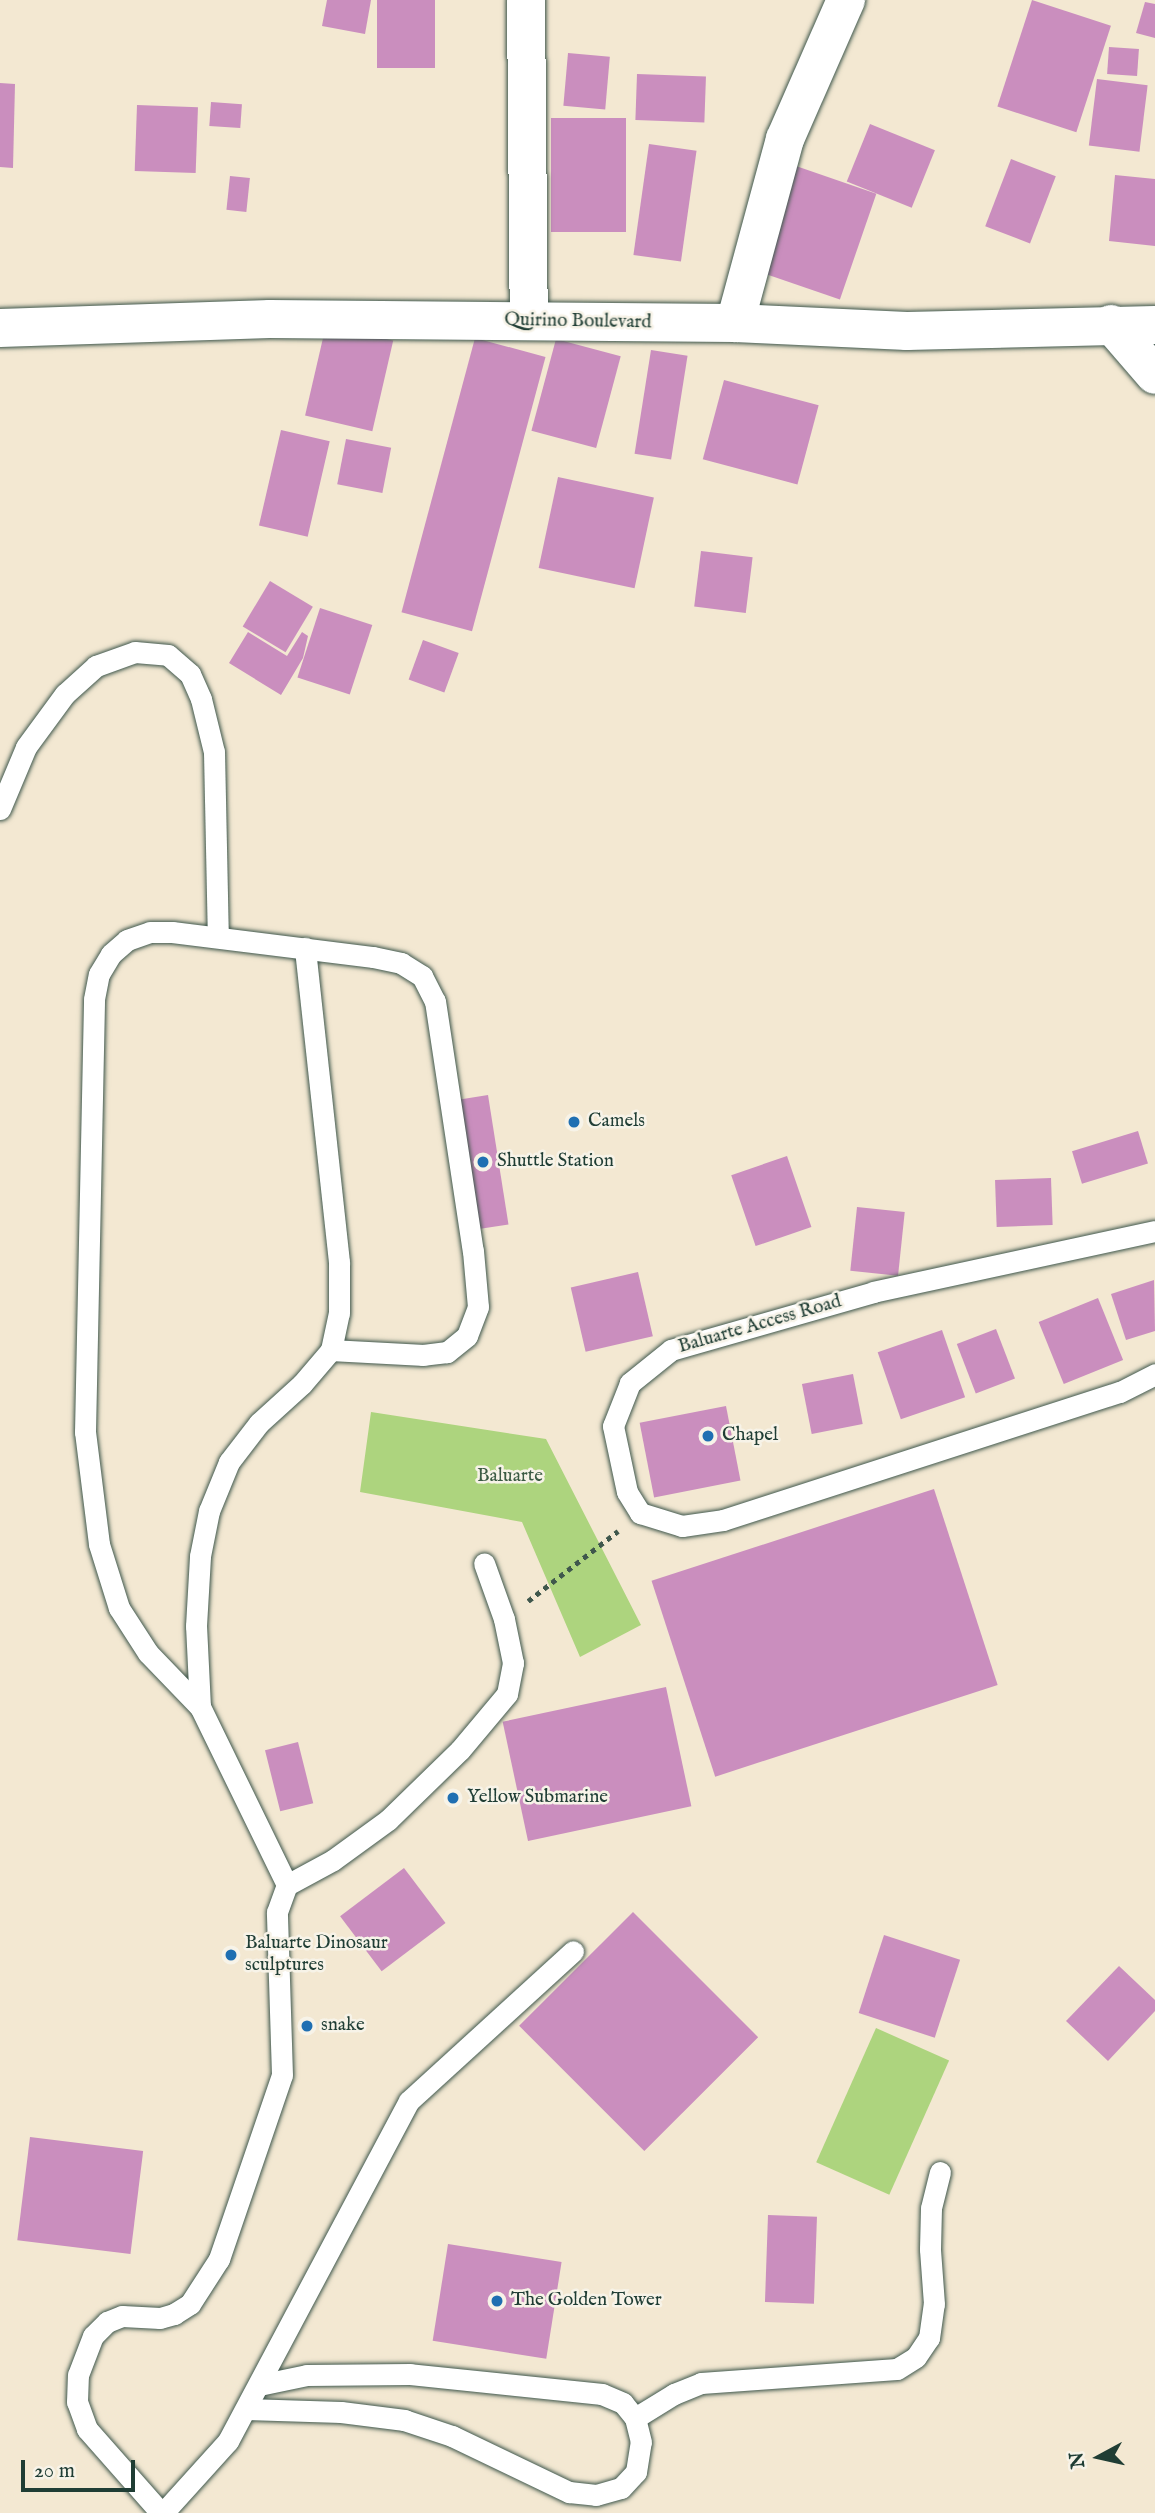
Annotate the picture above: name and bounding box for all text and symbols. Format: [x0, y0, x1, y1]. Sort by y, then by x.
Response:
street label: Quirino Boulevard [504, 309, 652, 335]
place label: Camels [588, 1111, 645, 1133]
marker: Camels [566, 1114, 582, 1130]
place label: Shuttle Station [497, 1151, 614, 1173]
marker: Shuttle Station [475, 1154, 491, 1170]
street label: Baluarte Access Road [676, 1291, 844, 1359]
place label: Chapel [722, 1425, 778, 1447]
marker: Chapel [700, 1428, 716, 1444]
park label: Baluarte [477, 1466, 543, 1488]
place label: Yellow Submarine [467, 1787, 608, 1809]
marker: Yellow Submarine [445, 1790, 461, 1806]
place label: Baluarte Dinosaur sculptures [245, 1933, 388, 1977]
marker: Baluarte Dinosaur sculptures [223, 1947, 239, 1963]
place label: snake [321, 2015, 365, 2037]
marker: snake [299, 2018, 315, 2034]
place label: The Golden Tower [511, 2290, 662, 2312]
marker: The Golden Tower [489, 2293, 505, 2309]
north arrow [1064, 2422, 1134, 2492]
scale bar [24, 2446, 138, 2490]
text: N [1065, 2450, 1091, 2470]
text: 20 m [34, 2458, 75, 2485]

